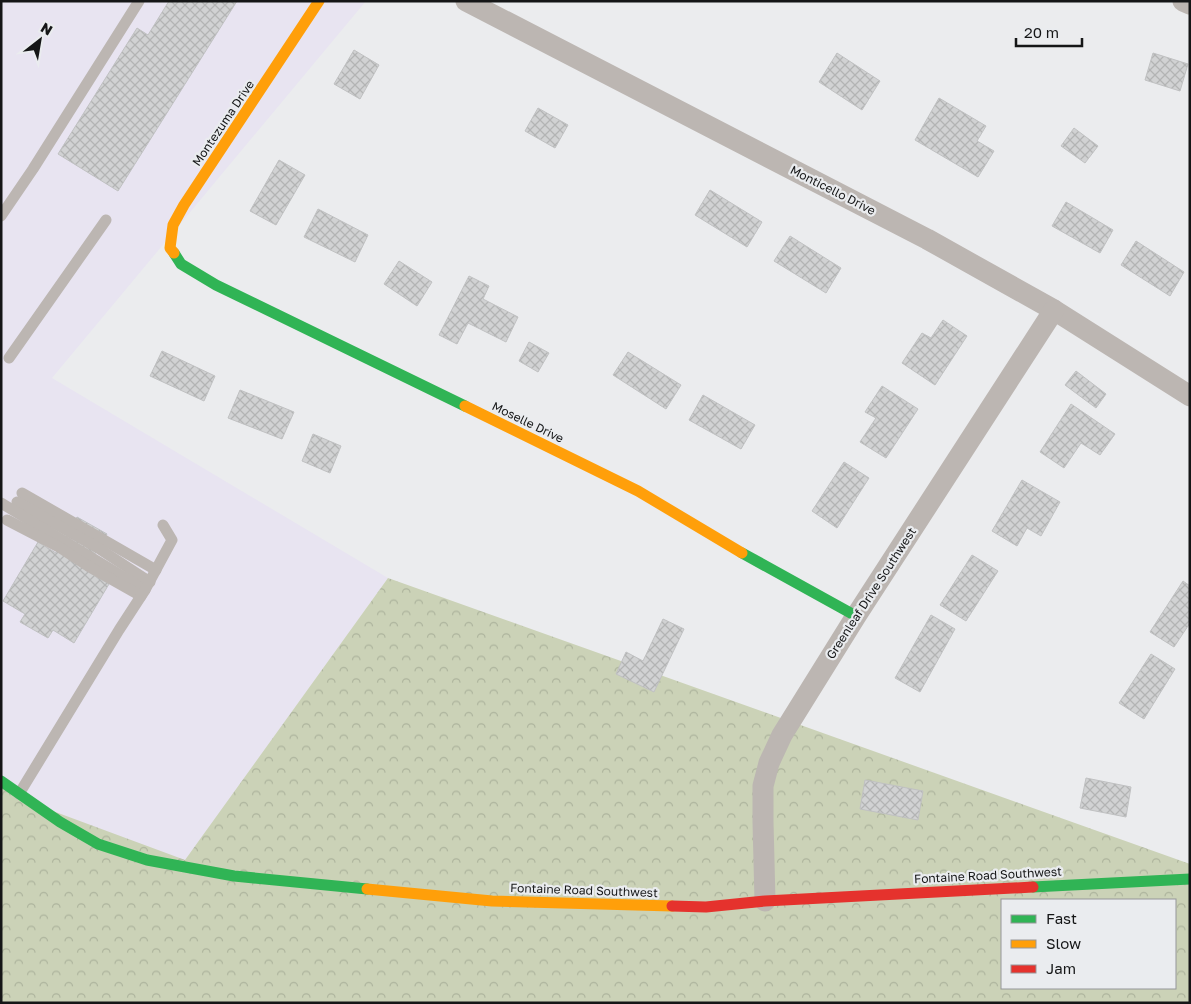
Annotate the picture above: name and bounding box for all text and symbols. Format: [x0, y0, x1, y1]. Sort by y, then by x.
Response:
north arrow [15, 15, 65, 65]
scale bar [1016, 15, 1082, 47]
text: N [38, 18, 56, 38]
text: 20 m [1024, 23, 1059, 41]
street label: Montezuma Drive [189, 77, 257, 169]
street label: Monticello Drive [788, 162, 878, 218]
street label: Moselle Drive [490, 398, 566, 446]
street label: Greenleaf Drive Southwest [823, 524, 919, 662]
street label: Fontaine Road Southwest [914, 864, 1062, 886]
street label: Fontaine Road Southwest [510, 880, 658, 900]
legend [1001, 899, 1176, 989]
text: Fast [1046, 909, 1077, 927]
text: Slow [1046, 934, 1081, 952]
text: Jam [1046, 959, 1076, 977]

